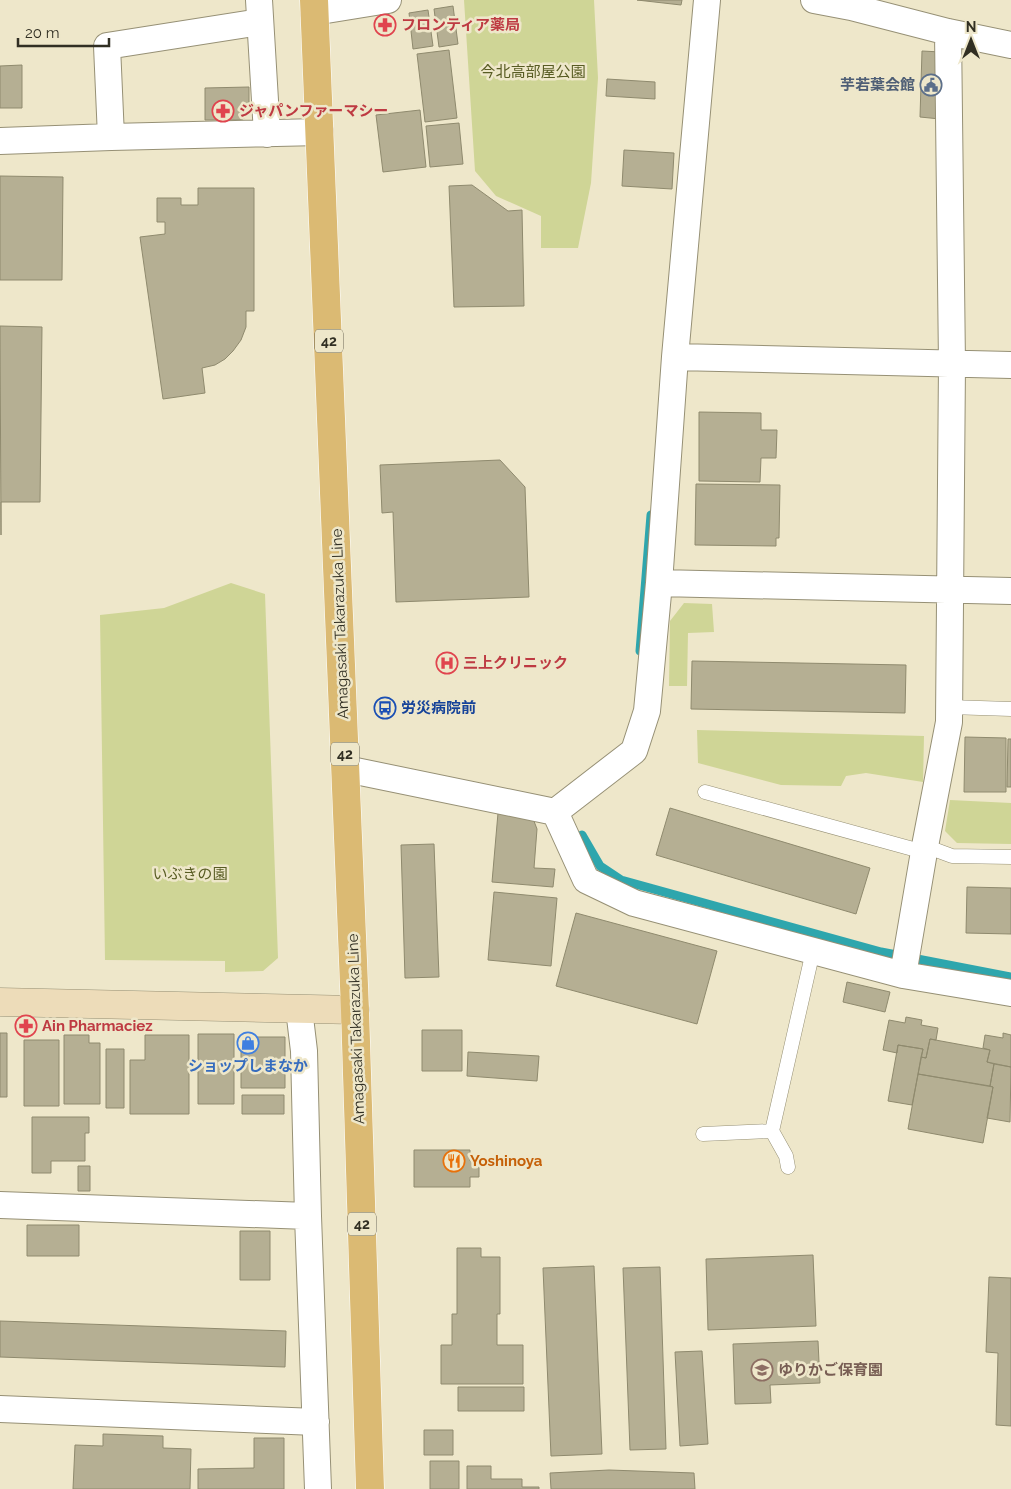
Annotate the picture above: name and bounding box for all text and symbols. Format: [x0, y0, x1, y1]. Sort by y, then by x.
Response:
pharmacy icon: フロンティア薬局 [373, 13, 397, 37]
scale bar [18, 15, 109, 47]
north arrow [946, 15, 996, 65]
place label: フロンティア薬局 [401, 16, 520, 34]
text: N [966, 19, 976, 35]
text: 20 m [25, 24, 60, 42]
park label: 今北高部屋公園 [480, 63, 586, 81]
public building icon: 芋若葉会館 [919, 73, 943, 97]
place label: 芋若葉会館 [840, 76, 915, 94]
pharmacy icon: ジャパンファーマシー [211, 99, 235, 123]
place label: ジャパンファーマシー [239, 102, 389, 120]
road number: 42 [315, 330, 343, 352]
street label: Amagasaki Takarazuka Line [328, 528, 352, 720]
hospital icon: 三上クリニック [435, 651, 459, 675]
place label: 三上クリニック [463, 654, 568, 672]
bus stop icon: 労災病院前 [373, 696, 397, 720]
place label: 労災病院前 [401, 699, 476, 717]
road number: 42 [331, 742, 359, 766]
park label: いぶきの園 [152, 865, 228, 883]
street label: Amagasaki Takarazuka Line [344, 933, 368, 1125]
pharmacy icon: Ain Pharmaciez [14, 1014, 38, 1038]
place label: Ain Pharmaciez [42, 1017, 153, 1035]
shop icon: ショップしまなか [236, 1031, 260, 1055]
place label: ショップしまなか [188, 1057, 308, 1075]
restaurant icon: Yoshinoya [442, 1149, 466, 1173]
place label: Yoshinoya [470, 1152, 543, 1170]
road number: 42 [348, 1212, 376, 1236]
school or university icon: ゆりかご保育園 [750, 1358, 774, 1382]
place label: ゆりかご保育園 [778, 1361, 883, 1379]

